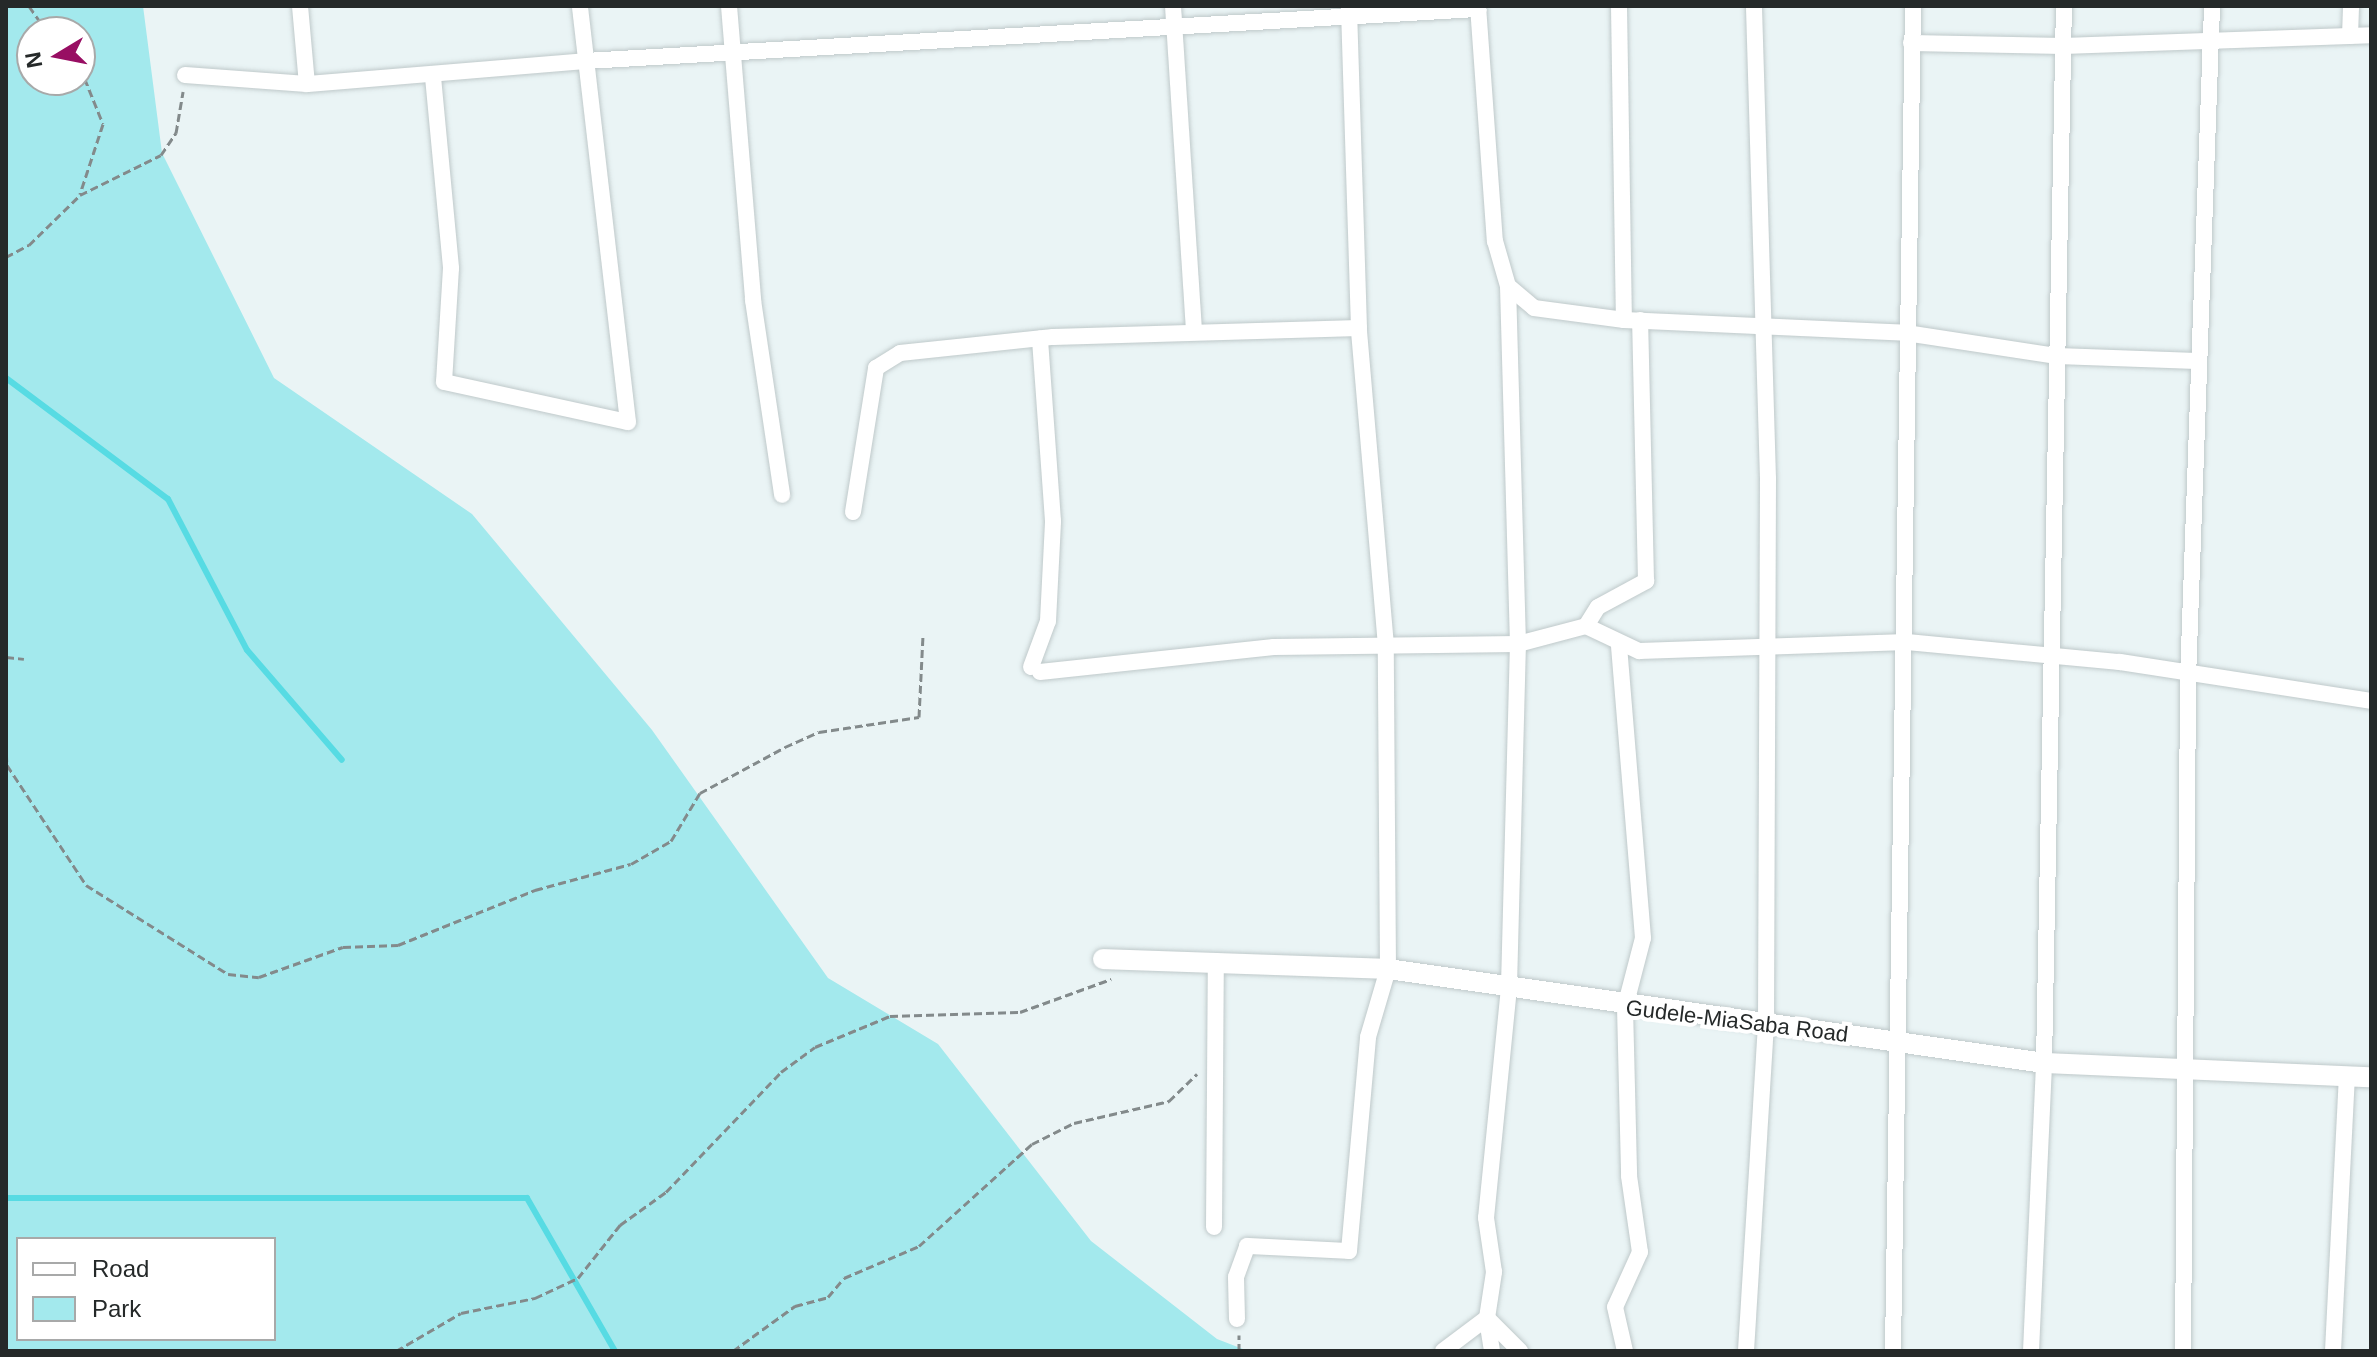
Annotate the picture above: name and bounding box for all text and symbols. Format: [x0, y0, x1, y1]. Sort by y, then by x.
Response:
north arrow [16, 16, 96, 96]
text: N [20, 50, 48, 70]
street label: Gudele-MiaSaba Road [1624, 994, 1850, 1048]
legend [16, 1237, 276, 1341]
text: Road [92, 1255, 149, 1282]
text: Park [92, 1295, 141, 1322]

